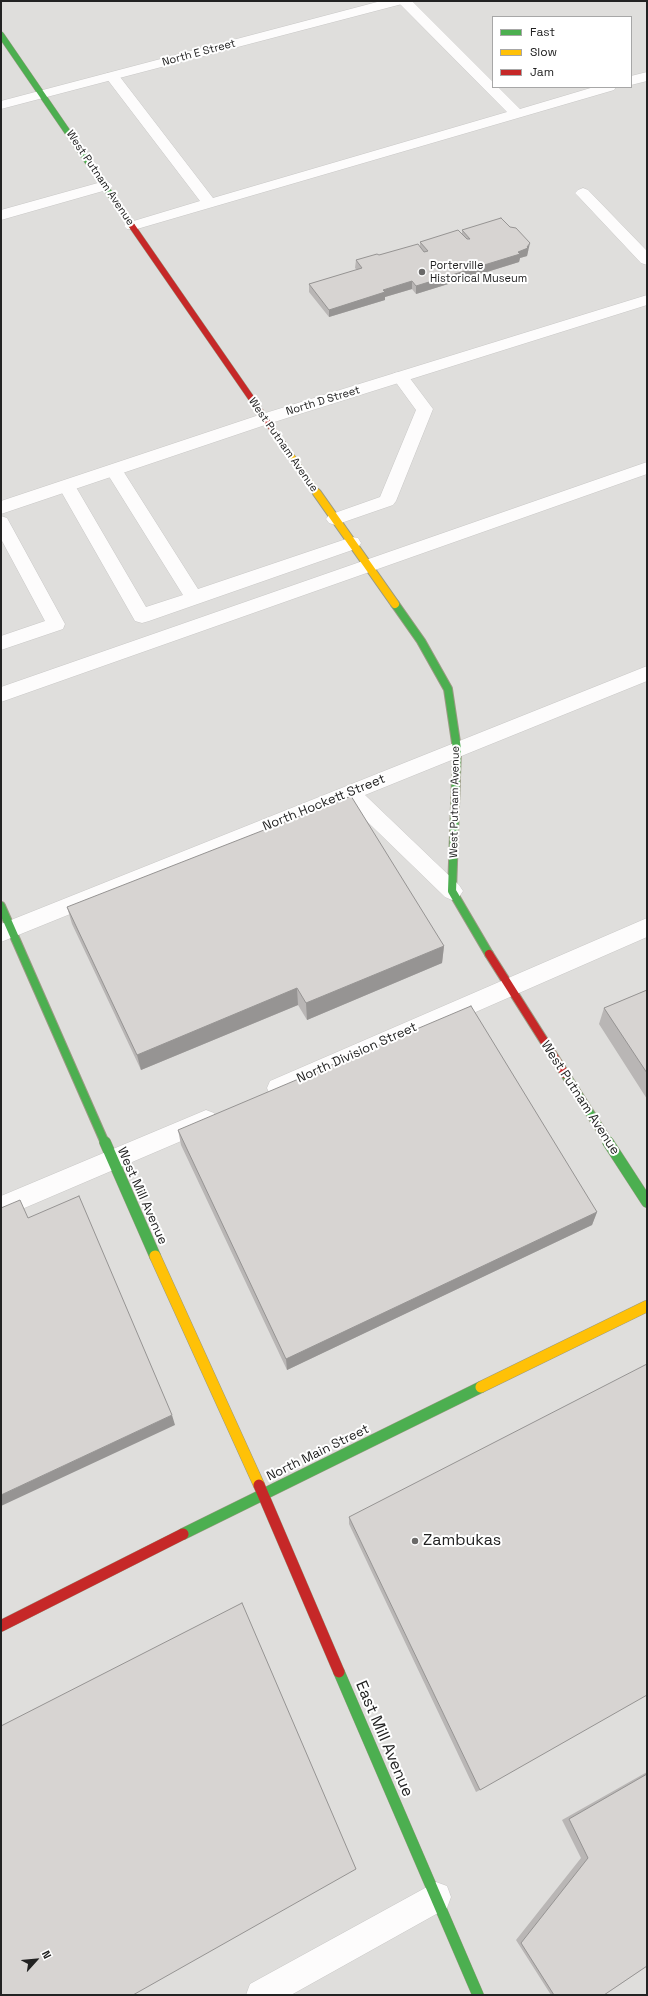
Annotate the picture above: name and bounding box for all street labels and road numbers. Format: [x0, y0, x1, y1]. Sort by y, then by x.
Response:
street label: North E Street [161, 37, 237, 69]
street label: West Putnam Avenue [63, 128, 137, 228]
street label: North D Street [284, 383, 362, 419]
street label: West Putnam Avenue [245, 395, 321, 495]
street label: West Putnam Avenue [447, 746, 463, 858]
street label: North Hockett Street [260, 771, 388, 835]
street label: North Division Street [294, 1019, 420, 1087]
street label: West Putnam Avenue [537, 1038, 623, 1158]
street label: West Mill Avenue [114, 1145, 170, 1247]
street label: North Main Street [264, 1421, 372, 1485]
street label: East Mill Avenue [351, 1678, 417, 1800]

